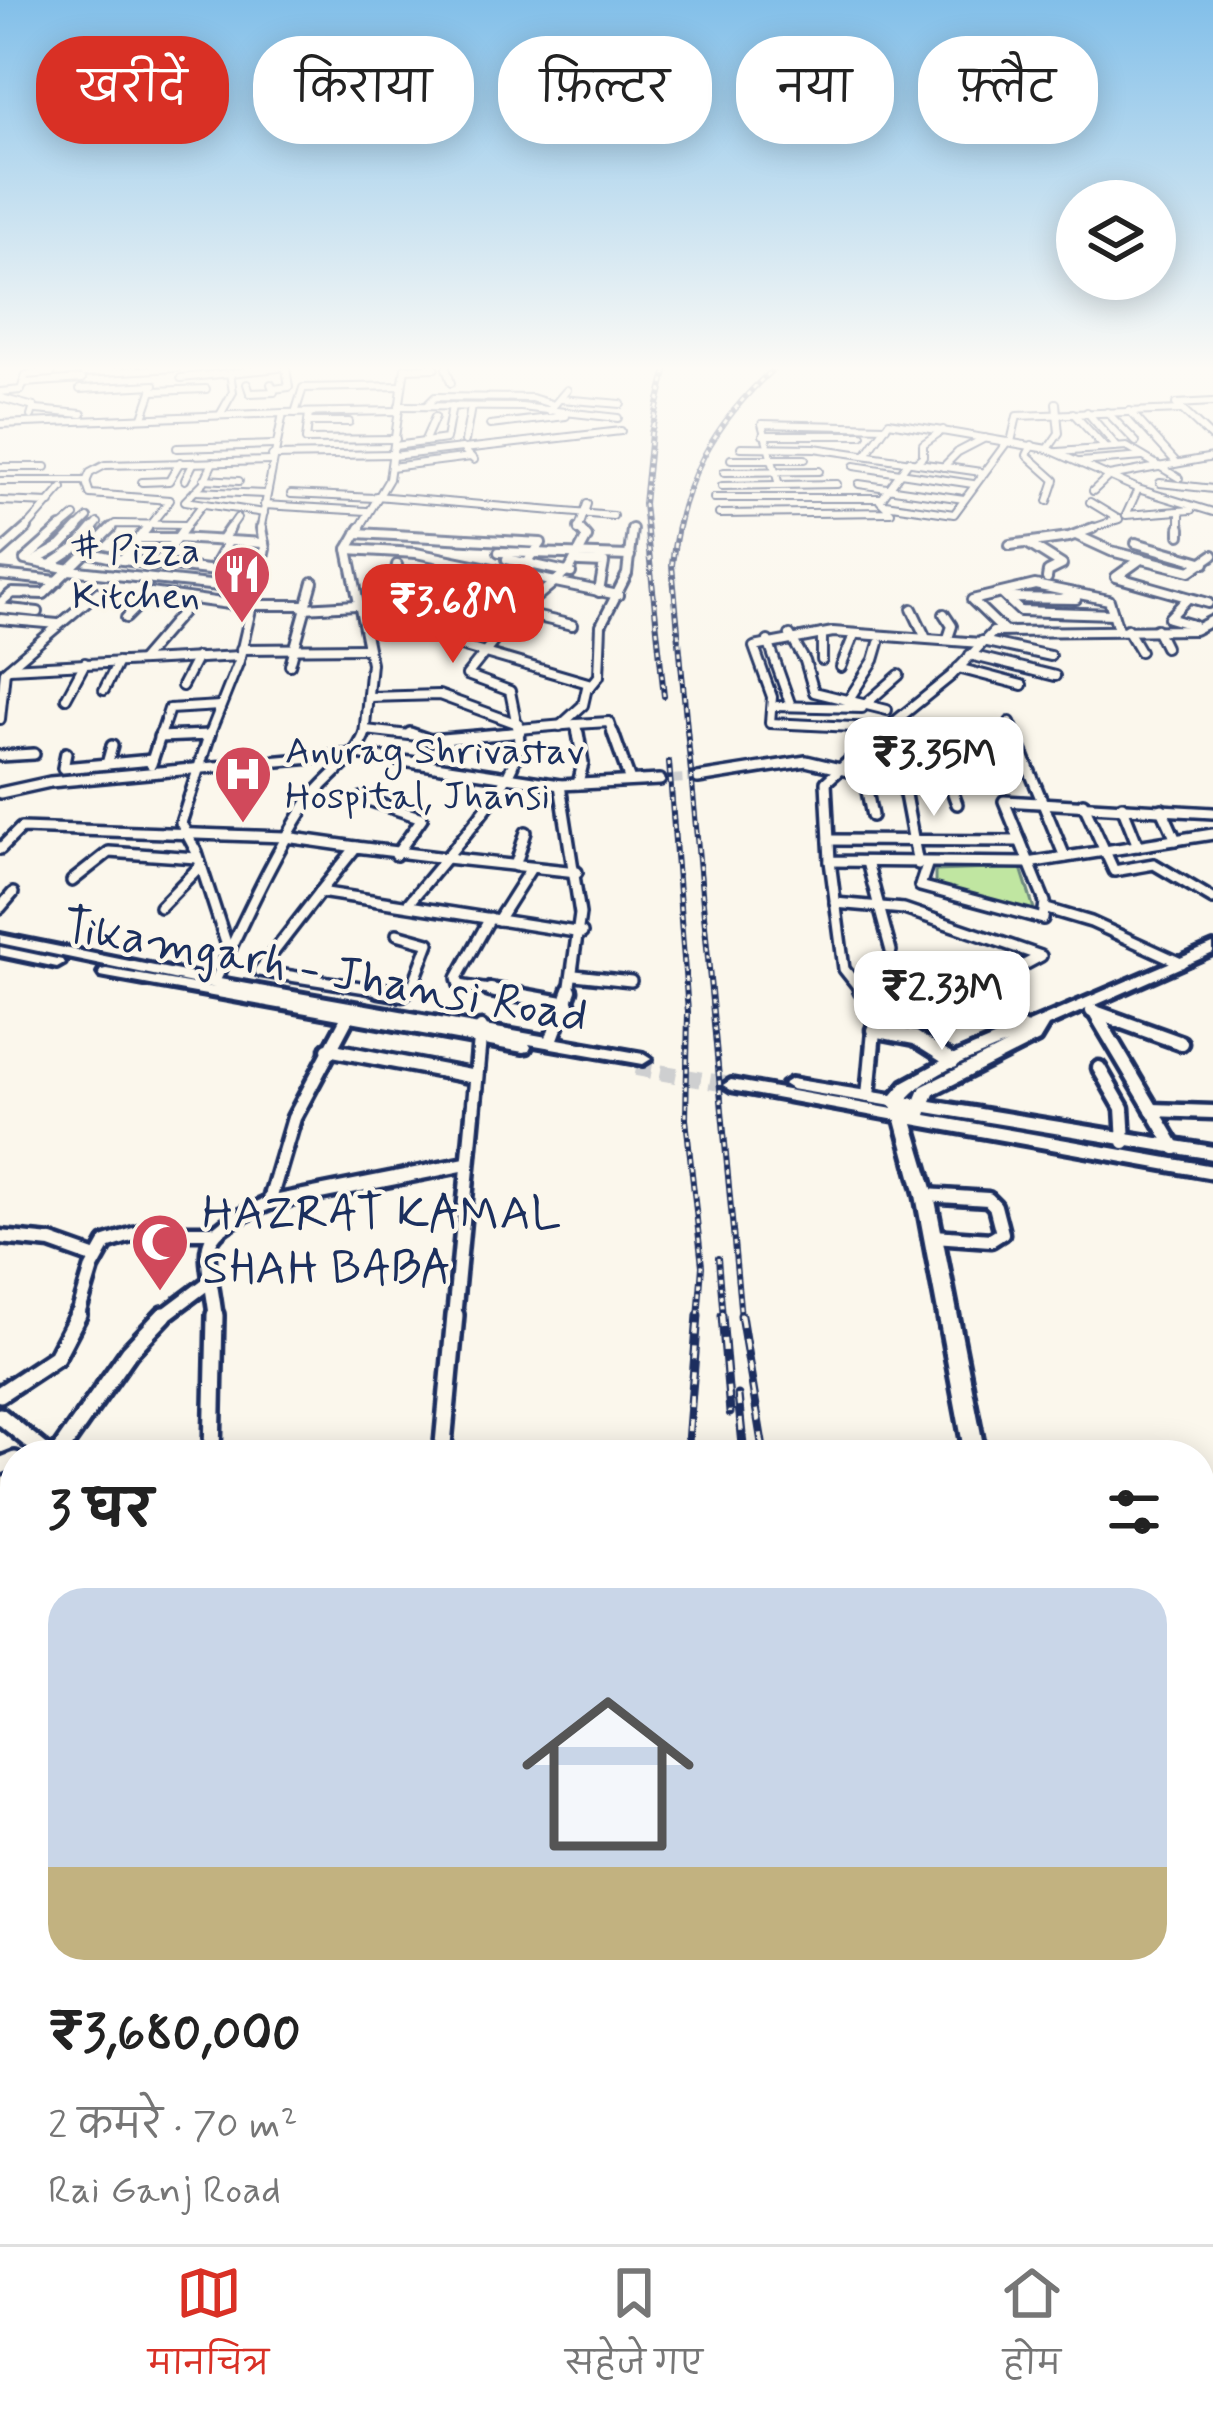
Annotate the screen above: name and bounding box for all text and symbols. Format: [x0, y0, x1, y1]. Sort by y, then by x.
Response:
chip: खरीदें [36, 36, 229, 144]
chip: किराया [253, 36, 474, 144]
chip: फ़िल्टर [498, 36, 712, 144]
chip: नया [736, 36, 894, 144]
chip: फ़्लैट [918, 36, 1098, 144]
map controls [1056, 180, 1176, 300]
button: layers [1056, 180, 1176, 300]
place label: # Pizza Kitchen [70, 527, 200, 623]
restaurant icon: # Pizza Kitchen [211, 543, 273, 625]
pin: ₹3.68M [355, 564, 551, 666]
text: ₹3.68M [389, 577, 517, 628]
pin: ₹3.35M [836, 717, 1032, 819]
place label: Anurag Shrivastav Hospital, Jhansi [285, 727, 584, 823]
text: ₹3.35M [871, 730, 997, 781]
hospital icon: Anurag Shrivastav Hospital, Jhansi [212, 743, 274, 825]
street label: Tikamgarh - Jhansi Road [58, 895, 592, 1049]
pin: ₹2.33M [844, 951, 1040, 1053]
text: ₹2.33M [881, 964, 1003, 1015]
place label: HAZRAT KAMAL SHAH BABA [202, 1183, 561, 1301]
mosque icon: HAZRAT KAMAL SHAH BABA [129, 1211, 191, 1293]
text: 3 घर [48, 1479, 153, 1545]
icon: filters [1101, 1479, 1167, 1545]
icon: home [500, 1666, 716, 1882]
text: ₹3,680,000 [48, 2002, 301, 2068]
text: 2 कमरे · 70 m² [48, 2101, 298, 2152]
text: Rai Ganj Road [48, 2166, 281, 2217]
tab: मानचित्र [148, 2260, 269, 2399]
tab: सहेजे गए [565, 2260, 703, 2399]
tab: होम [999, 2260, 1065, 2399]

